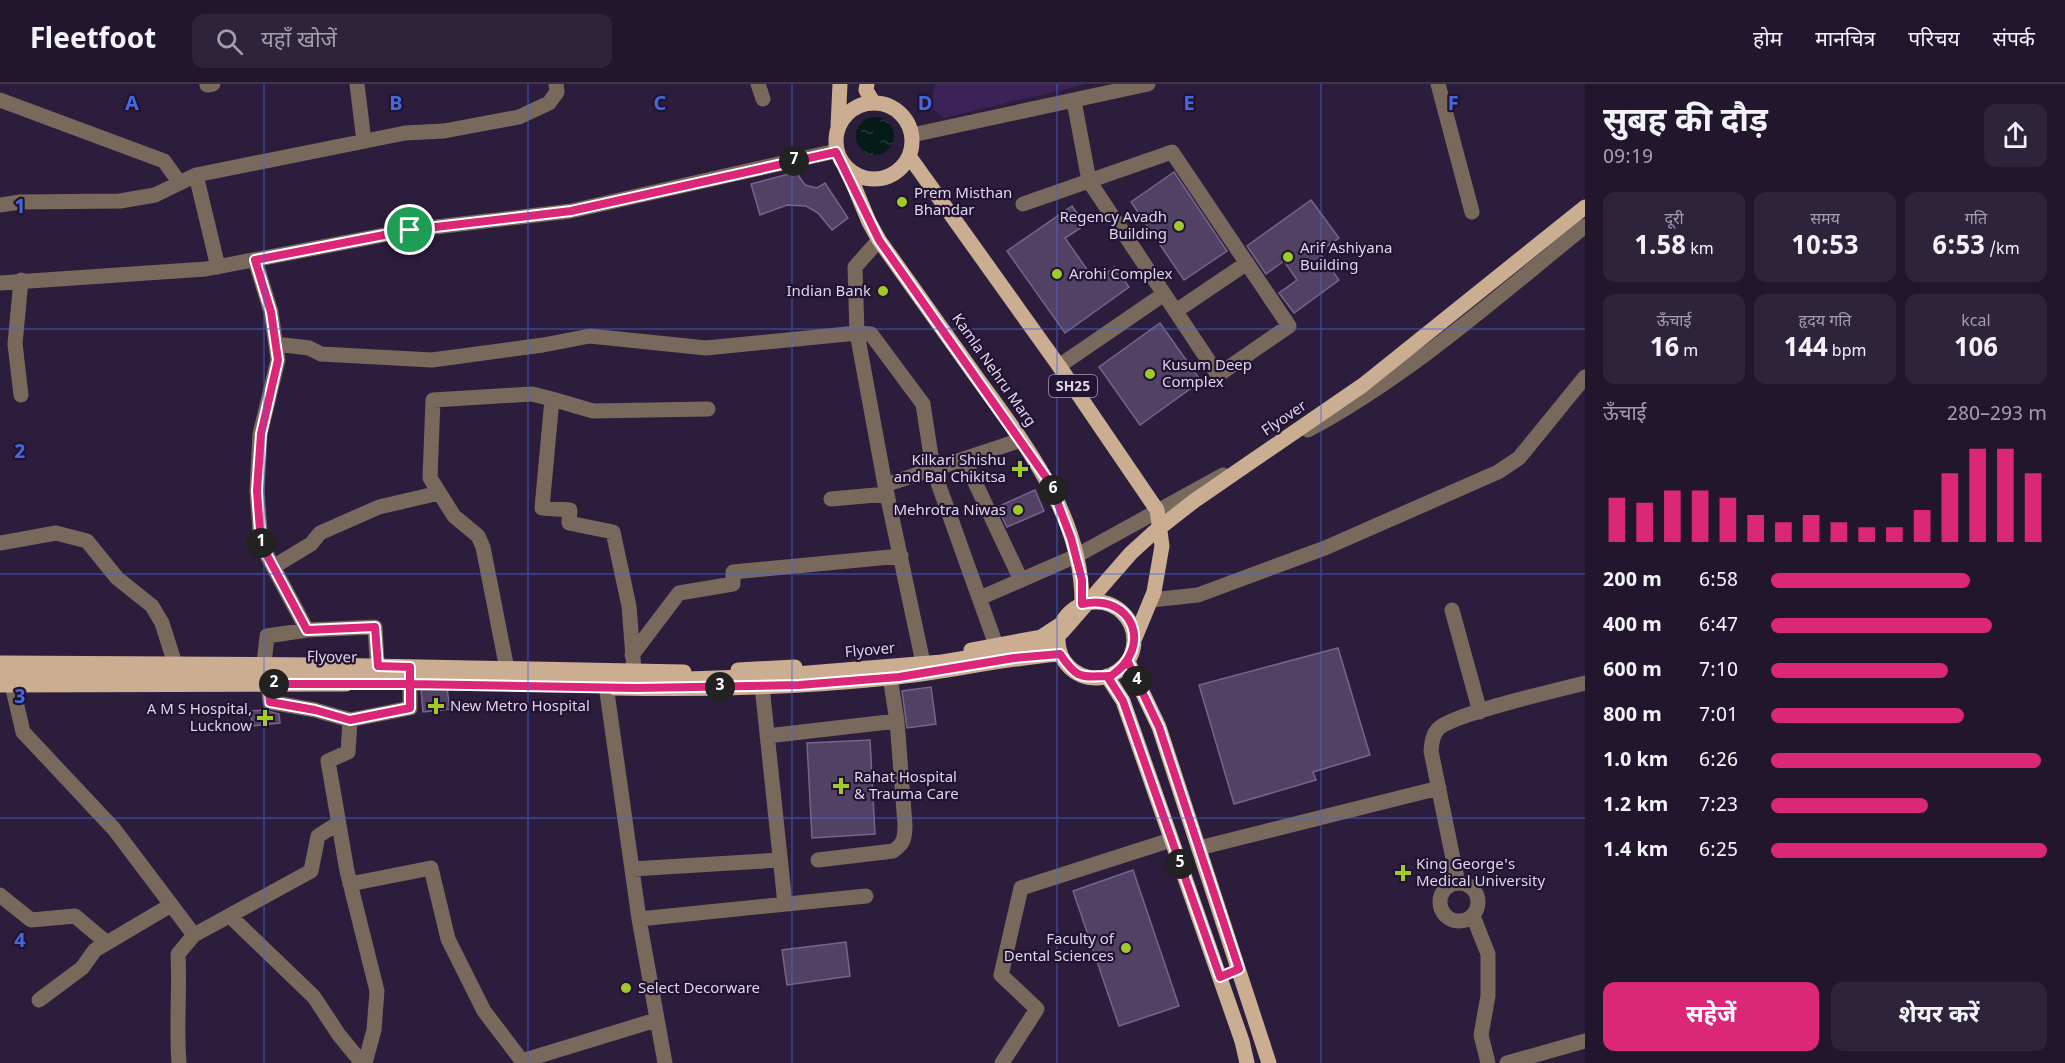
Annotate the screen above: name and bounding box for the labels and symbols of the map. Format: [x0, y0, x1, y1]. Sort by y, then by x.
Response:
text: A [125, 92, 139, 118]
text: B [389, 92, 403, 118]
text: C [654, 92, 667, 118]
text: D [918, 92, 932, 118]
text: E [1183, 92, 1195, 118]
text: F [1448, 92, 1458, 118]
pin: 7 [779, 146, 809, 176]
place label: Prem Misthan Bhandar [914, 185, 1012, 221]
text: 1 [14, 195, 26, 221]
marker: Prem Misthan Bhandar [895, 195, 909, 209]
pin [384, 204, 435, 255]
place label: Regency Avadh Building [1059, 209, 1167, 245]
marker: Regency Avadh Building [1172, 219, 1186, 233]
place label: Arif Ashiyana Building [1300, 240, 1392, 276]
marker: Arif Ashiyana Building [1281, 250, 1295, 264]
place label: Arohi Complex [1069, 266, 1172, 285]
marker: Arohi Complex [1050, 267, 1064, 281]
place label: Indian Bank [787, 283, 871, 302]
marker: Indian Bank [876, 284, 890, 298]
street label: Kamla Nehru Marg [947, 311, 1039, 431]
place label: Kusum Deep Complex [1162, 357, 1252, 393]
marker: Kusum Deep Complex [1143, 367, 1157, 381]
road number: SH25 [1049, 375, 1097, 397]
street label: Flyover [1259, 397, 1311, 441]
text: 2 [14, 440, 26, 466]
place label: Kilkari Shishu and Bal Chikitsa [894, 452, 1006, 488]
marker: Kilkari Shishu and Bal Chikitsa [1011, 460, 1029, 478]
pin: 6 [1038, 475, 1068, 505]
place label: Mehrotra Niwas [893, 502, 1006, 521]
marker: Mehrotra Niwas [1011, 503, 1025, 517]
pin: 1 [246, 528, 276, 558]
street label: Flyover [844, 640, 896, 663]
street label: Flyover [307, 649, 357, 668]
pin: 4 [1122, 666, 1152, 696]
pin: 2 [259, 669, 289, 699]
pin: 3 [705, 672, 735, 702]
text: 3 [14, 685, 26, 711]
marker: New Metro Hospital [427, 697, 445, 715]
place label: New Metro Hospital [450, 698, 590, 717]
place label: A M S Hospital, Lucknow [147, 701, 252, 737]
marker: A M S Hospital, Lucknow [256, 709, 274, 727]
place label: Rahat Hospital & Trauma Care [854, 769, 959, 805]
marker: Rahat Hospital & Trauma Care [832, 777, 850, 795]
pin: 5 [1165, 849, 1195, 879]
place label: King George's Medical University [1416, 856, 1545, 892]
marker: King George's Medical University [1394, 864, 1412, 882]
text: 4 [14, 929, 26, 955]
place label: Faculty of Dental Sciences [1004, 931, 1115, 967]
marker: Faculty of Dental Sciences [1119, 941, 1133, 955]
place label: Select Decorware [638, 980, 760, 999]
marker: Select Decorware [619, 981, 633, 995]

